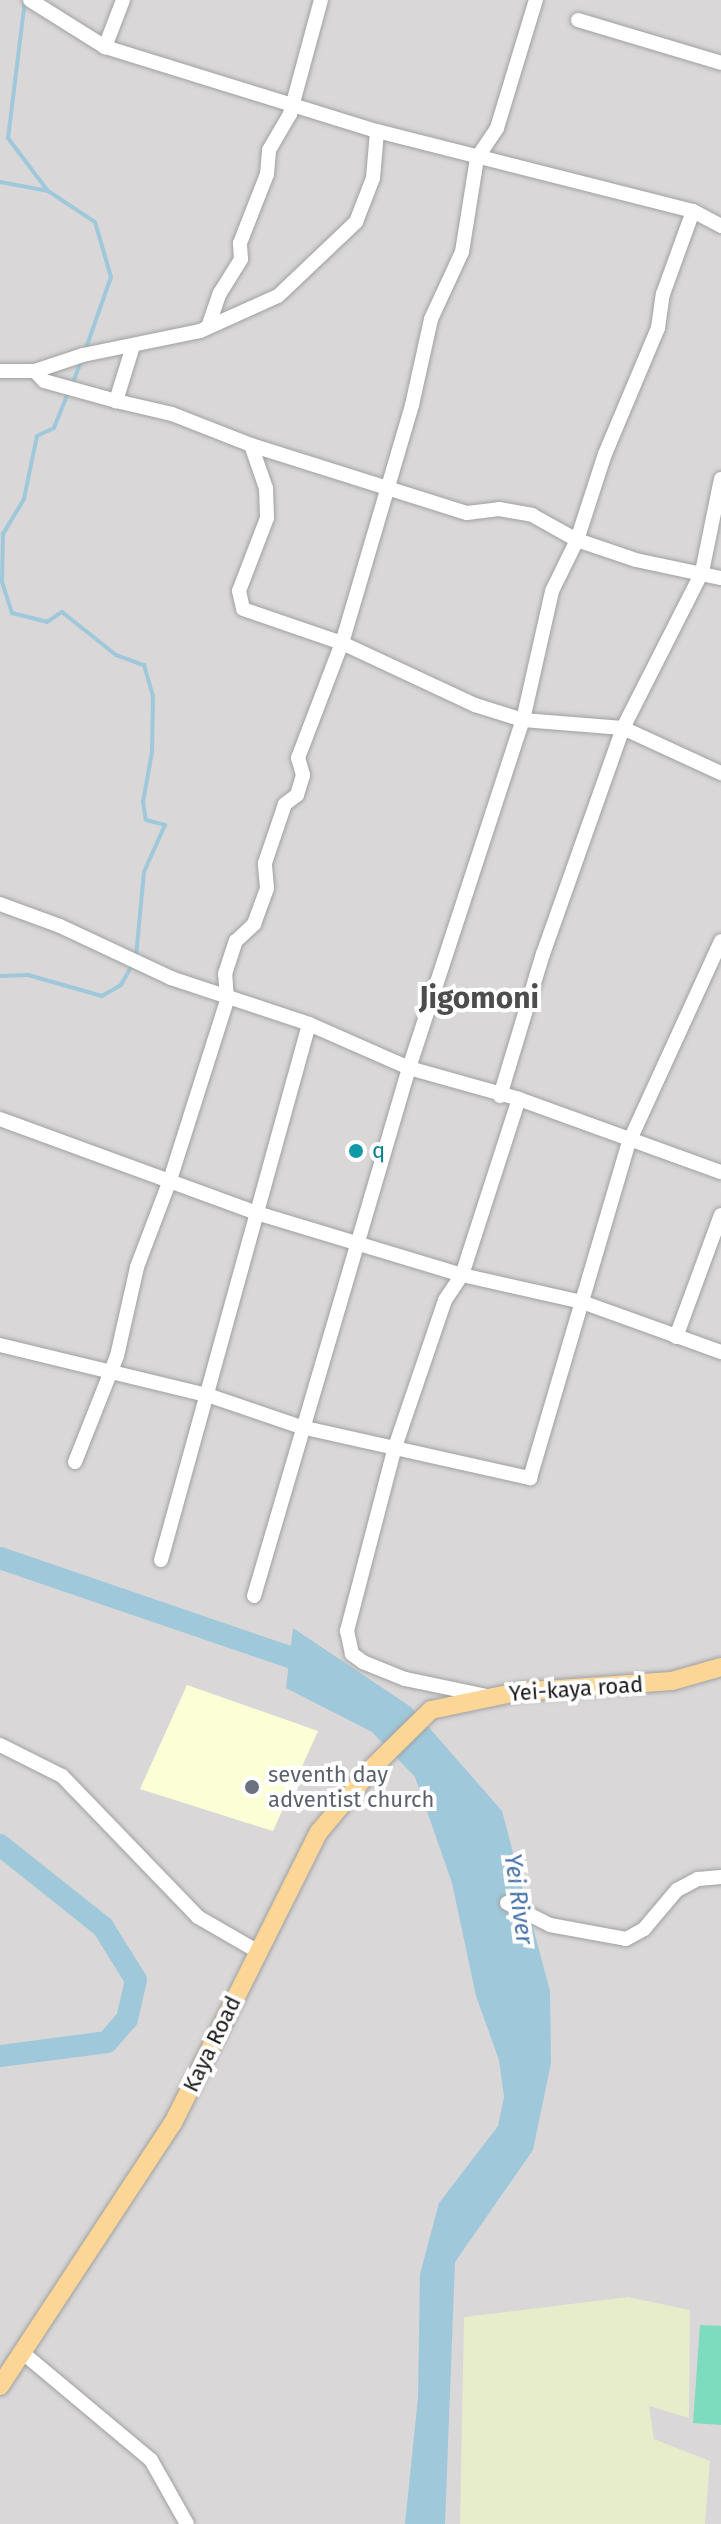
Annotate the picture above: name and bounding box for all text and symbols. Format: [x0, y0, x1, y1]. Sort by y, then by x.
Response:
district label: Jigomoni [419, 980, 539, 1016]
place label: q [372, 1138, 385, 1164]
marker: q [347, 1142, 365, 1160]
street label: Yei-kaya road [508, 1671, 644, 1707]
place label: seventh day adventist church [268, 1761, 434, 1812]
marker: seventh day adventist church [243, 1778, 261, 1796]
water label: Yei River [497, 1852, 539, 1946]
street label: Kaya Road [177, 1992, 247, 2096]

